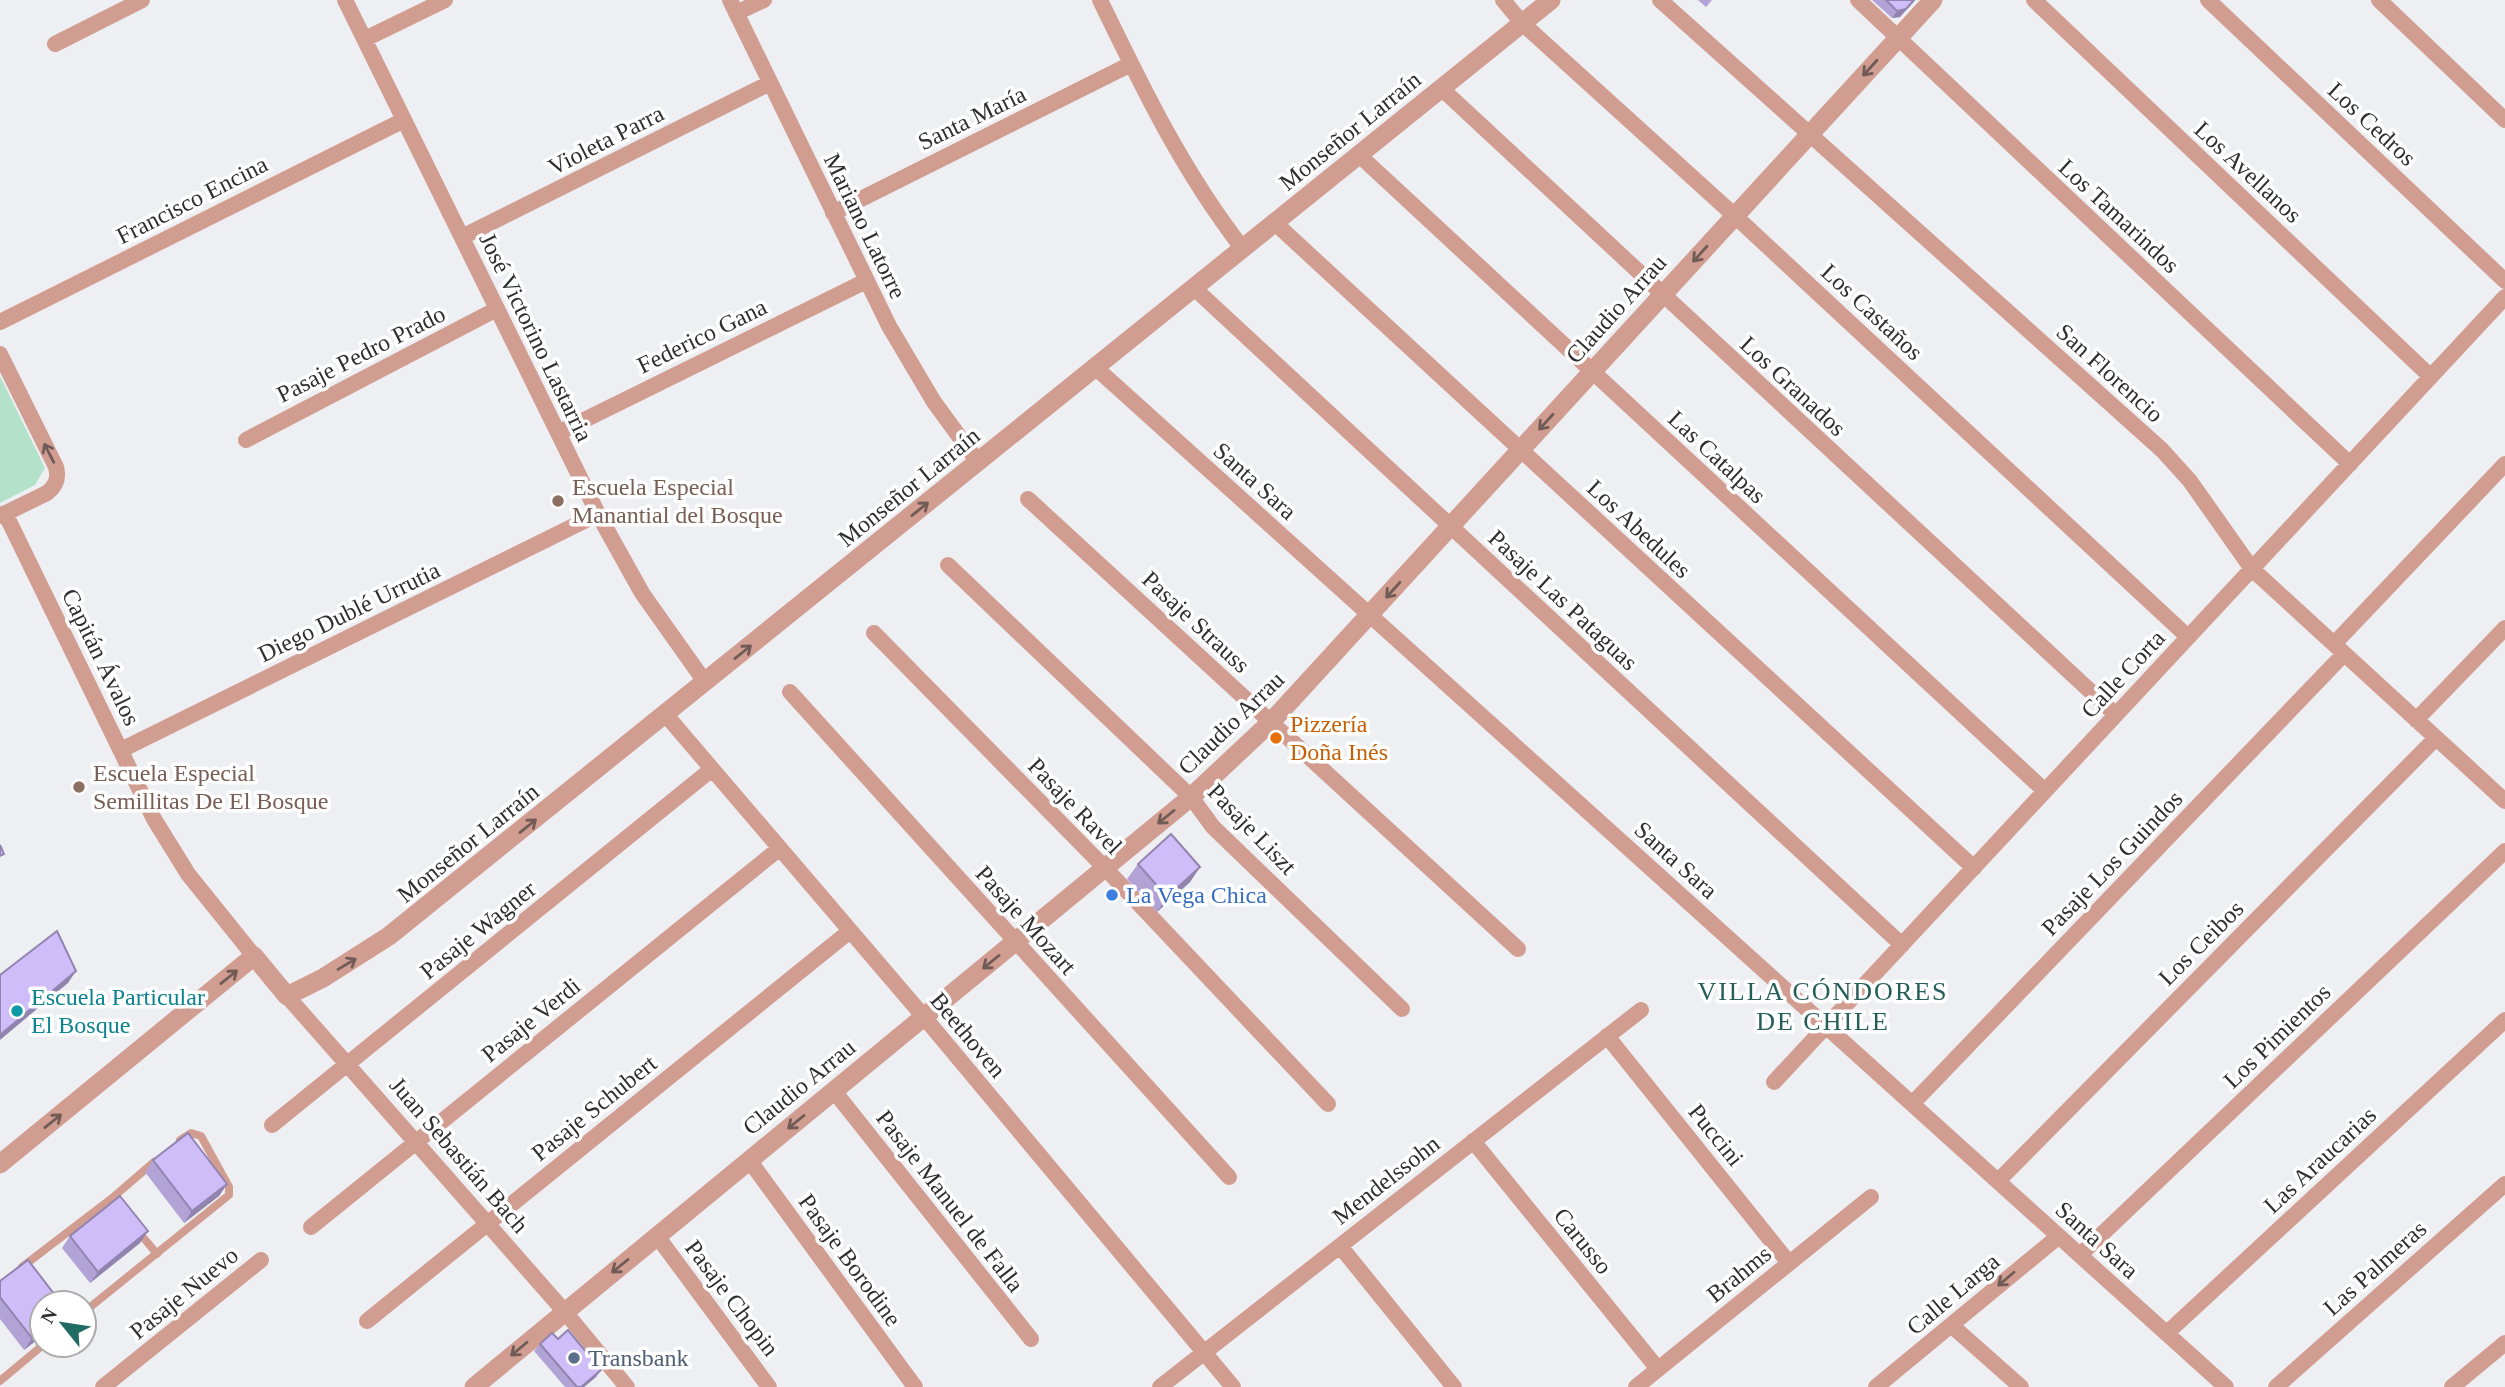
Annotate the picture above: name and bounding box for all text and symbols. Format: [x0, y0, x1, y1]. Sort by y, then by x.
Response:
one-way arrow [1862, 59, 1878, 77]
street label: Monseñor Larraín [1274, 66, 1426, 196]
street label: Los Cedros [2323, 77, 2421, 171]
street label: Santa María [914, 81, 1030, 155]
street label: Violeta Parra [544, 100, 668, 180]
street label: Los Avellanos [2189, 116, 2307, 228]
street label: Mariano Latorre [819, 149, 911, 303]
street label: Francisco Encina [112, 151, 272, 249]
street label: Los Tamarindos [2054, 154, 2184, 278]
street label: José Victorino Lastarria [474, 229, 598, 446]
one-way arrow [1692, 245, 1708, 263]
street label: Claudio Arrau [1561, 250, 1671, 368]
street label: Los Castaños [1816, 259, 1928, 365]
street label: Federico Gana [633, 293, 771, 379]
street label: Pasaje Pedro Prado [273, 300, 449, 408]
street label: San Florencio [2052, 319, 2168, 427]
street label: Los Granados [1735, 331, 1851, 441]
street label: Las Catalpas [1663, 405, 1771, 509]
one-way arrow [1538, 413, 1555, 430]
street label: Monseñor Larraín [833, 422, 985, 552]
street label: Santa Sara [1208, 437, 1302, 525]
one-way arrow [42, 443, 56, 464]
place label: Escuela Especial Manantial del Bosque [572, 474, 783, 528]
street label: Los Abedules [1582, 475, 1696, 583]
marker: Escuela Especial Manantial del Bosque [550, 493, 566, 509]
one-way arrow [910, 502, 928, 517]
street label: Pasaje Las Pataguas [1483, 525, 1643, 675]
street label: Diego Dublé Urrutia [254, 557, 444, 667]
street label: Pasaje Strauss [1137, 566, 1255, 678]
one-way arrow [1385, 581, 1401, 599]
street label: Capitán Ávalos [57, 585, 145, 729]
street label: Calle Corta [2076, 625, 2170, 723]
one-way arrow [733, 644, 751, 660]
street label: Claudio Arrau [1173, 666, 1289, 780]
place label: Pizzería Doña Inés [1290, 711, 1388, 765]
marker: Pizzería Doña Inés [1268, 730, 1284, 746]
street label: Pasaje Ravel [1023, 753, 1127, 860]
place label: Escuela Especial Semillitas De El Bosque [93, 760, 328, 814]
street label: Monseñor Larraín [392, 778, 544, 908]
street label: Pasaje Liszt [1203, 778, 1302, 880]
marker: Escuela Especial Semillitas De El Bosque [71, 779, 87, 795]
street label: Pasaje Los Guindos [2036, 785, 2188, 941]
one-way arrow [1158, 810, 1176, 825]
street label: Santa Sara [1629, 816, 1723, 904]
one-way arrow [518, 818, 536, 834]
street label: Pasaje Mozart [971, 861, 1082, 980]
street label: Pasaje Wagner [415, 876, 541, 984]
place label: La Vega Chica [1126, 882, 1267, 908]
marker: La Vega Chica [1104, 887, 1120, 903]
street label: Los Ceibos [2153, 895, 2249, 991]
one-way arrow [982, 954, 1000, 970]
one-way arrow [336, 956, 356, 970]
one-way arrow [219, 969, 237, 985]
street label: Pasaje Verdi [477, 972, 586, 1068]
district label: VILLA CÓNDORES DE CHILE [1697, 977, 1949, 1036]
street label: Los Pimientos [2218, 979, 2336, 1093]
place label: Escuela Particular El Bosque [31, 984, 205, 1038]
street label: Beethoven [925, 987, 1011, 1083]
marker: Escuela Particular El Bosque [9, 1003, 25, 1019]
street label: Claudio Arrau [738, 1034, 860, 1140]
street label: Pasaje Schubert [527, 1050, 662, 1166]
street label: Juan Sebastián Bach [384, 1072, 534, 1238]
street label: Puccini [1683, 1099, 1749, 1171]
street label: Las Araucarias [2259, 1102, 2381, 1218]
street label: Pasaje Manuel de Falla [871, 1105, 1029, 1297]
one-way arrow [43, 1113, 61, 1129]
one-way arrow [787, 1114, 805, 1130]
street label: Mendelssohn [1328, 1130, 1444, 1230]
street label: Pasaje Borodine [793, 1189, 907, 1331]
street label: Santa Sara [2050, 1196, 2144, 1284]
street label: Carusso [1549, 1203, 1617, 1279]
street label: Las Palmeras [2319, 1215, 2431, 1321]
street label: Pasaje Chopin [680, 1235, 784, 1361]
street label: Brahms [1702, 1240, 1776, 1308]
street label: Pasaje Nuevo [125, 1242, 243, 1344]
street label: Calle Larga [1902, 1248, 2005, 1340]
one-way arrow [612, 1258, 630, 1274]
one-way arrow [1997, 1271, 2015, 1287]
north arrow [28, 1289, 98, 1359]
text: N [36, 1304, 61, 1327]
one-way arrow [511, 1342, 529, 1357]
place label: Transbank [588, 1345, 688, 1371]
marker: Transbank [566, 1350, 582, 1366]

